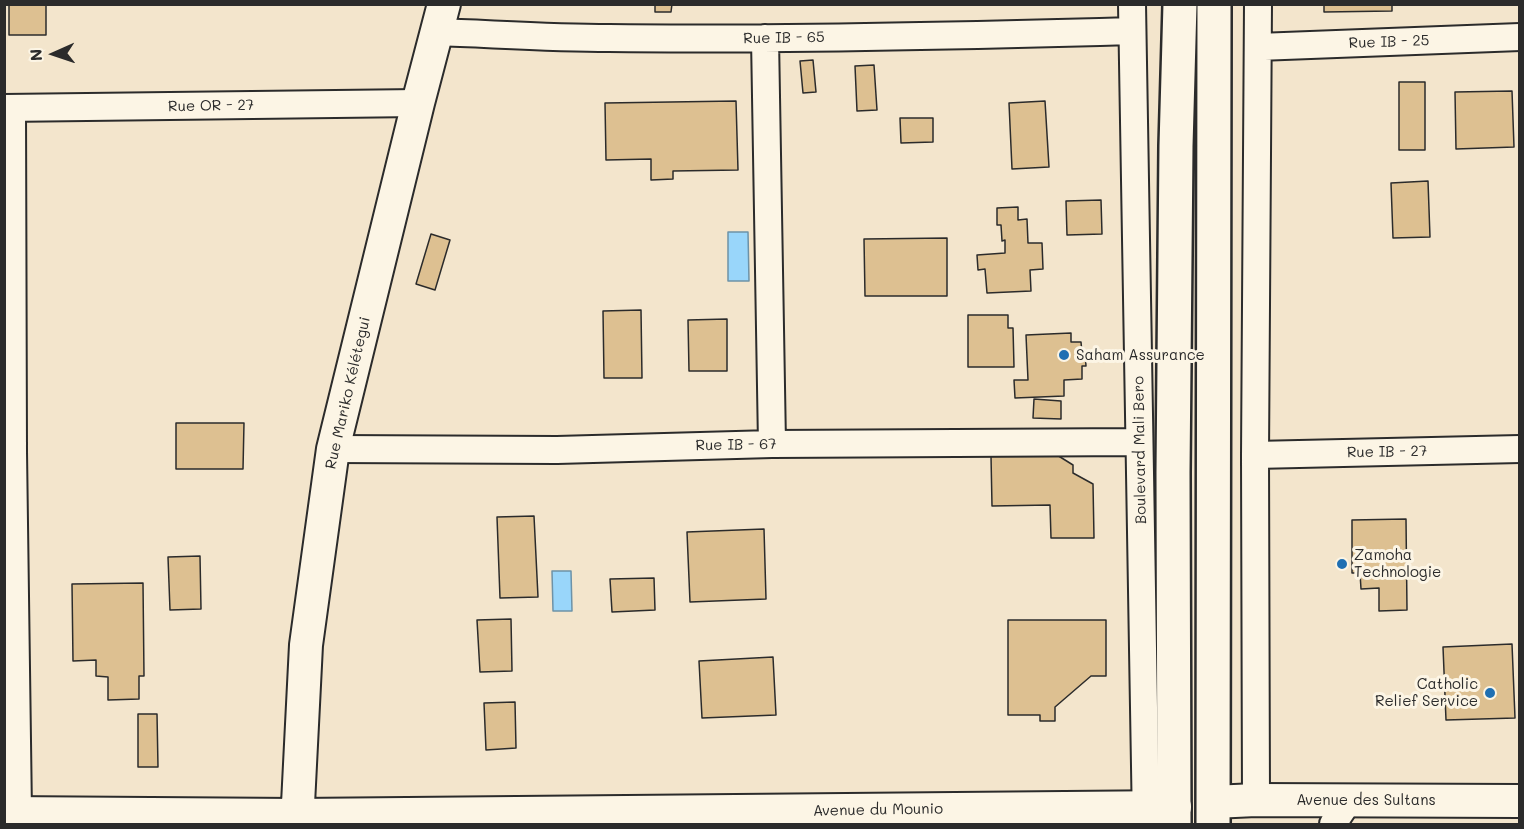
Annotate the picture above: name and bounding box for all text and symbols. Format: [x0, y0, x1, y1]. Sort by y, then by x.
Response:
north arrow [24, 24, 84, 84]
street label: Rue IB - 65 [743, 28, 825, 48]
street label: Rue IB - 25 [1348, 32, 1430, 52]
text: N [25, 48, 46, 62]
street label: Rue OR - 27 [168, 96, 254, 116]
street label: Rue Mariko Kélétegui [322, 315, 374, 471]
place label: Saham Assurance [1076, 346, 1205, 364]
marker: Saham Assurance [1057, 348, 1071, 362]
street label: Boulevard Mali Bero [1130, 376, 1150, 524]
street label: Rue IB - 67 [695, 435, 777, 455]
street label: Rue IB - 27 [1347, 442, 1427, 462]
place label: Zamoha Technologie [1354, 546, 1441, 581]
marker: Zamoha Technologie [1335, 557, 1349, 571]
place label: Catholic Relief Service [1375, 675, 1478, 710]
marker: Catholic Relief Service [1483, 686, 1497, 700]
street label: Avenue des Sultans [1296, 791, 1436, 809]
street label: Avenue du Mounio [813, 800, 943, 820]

